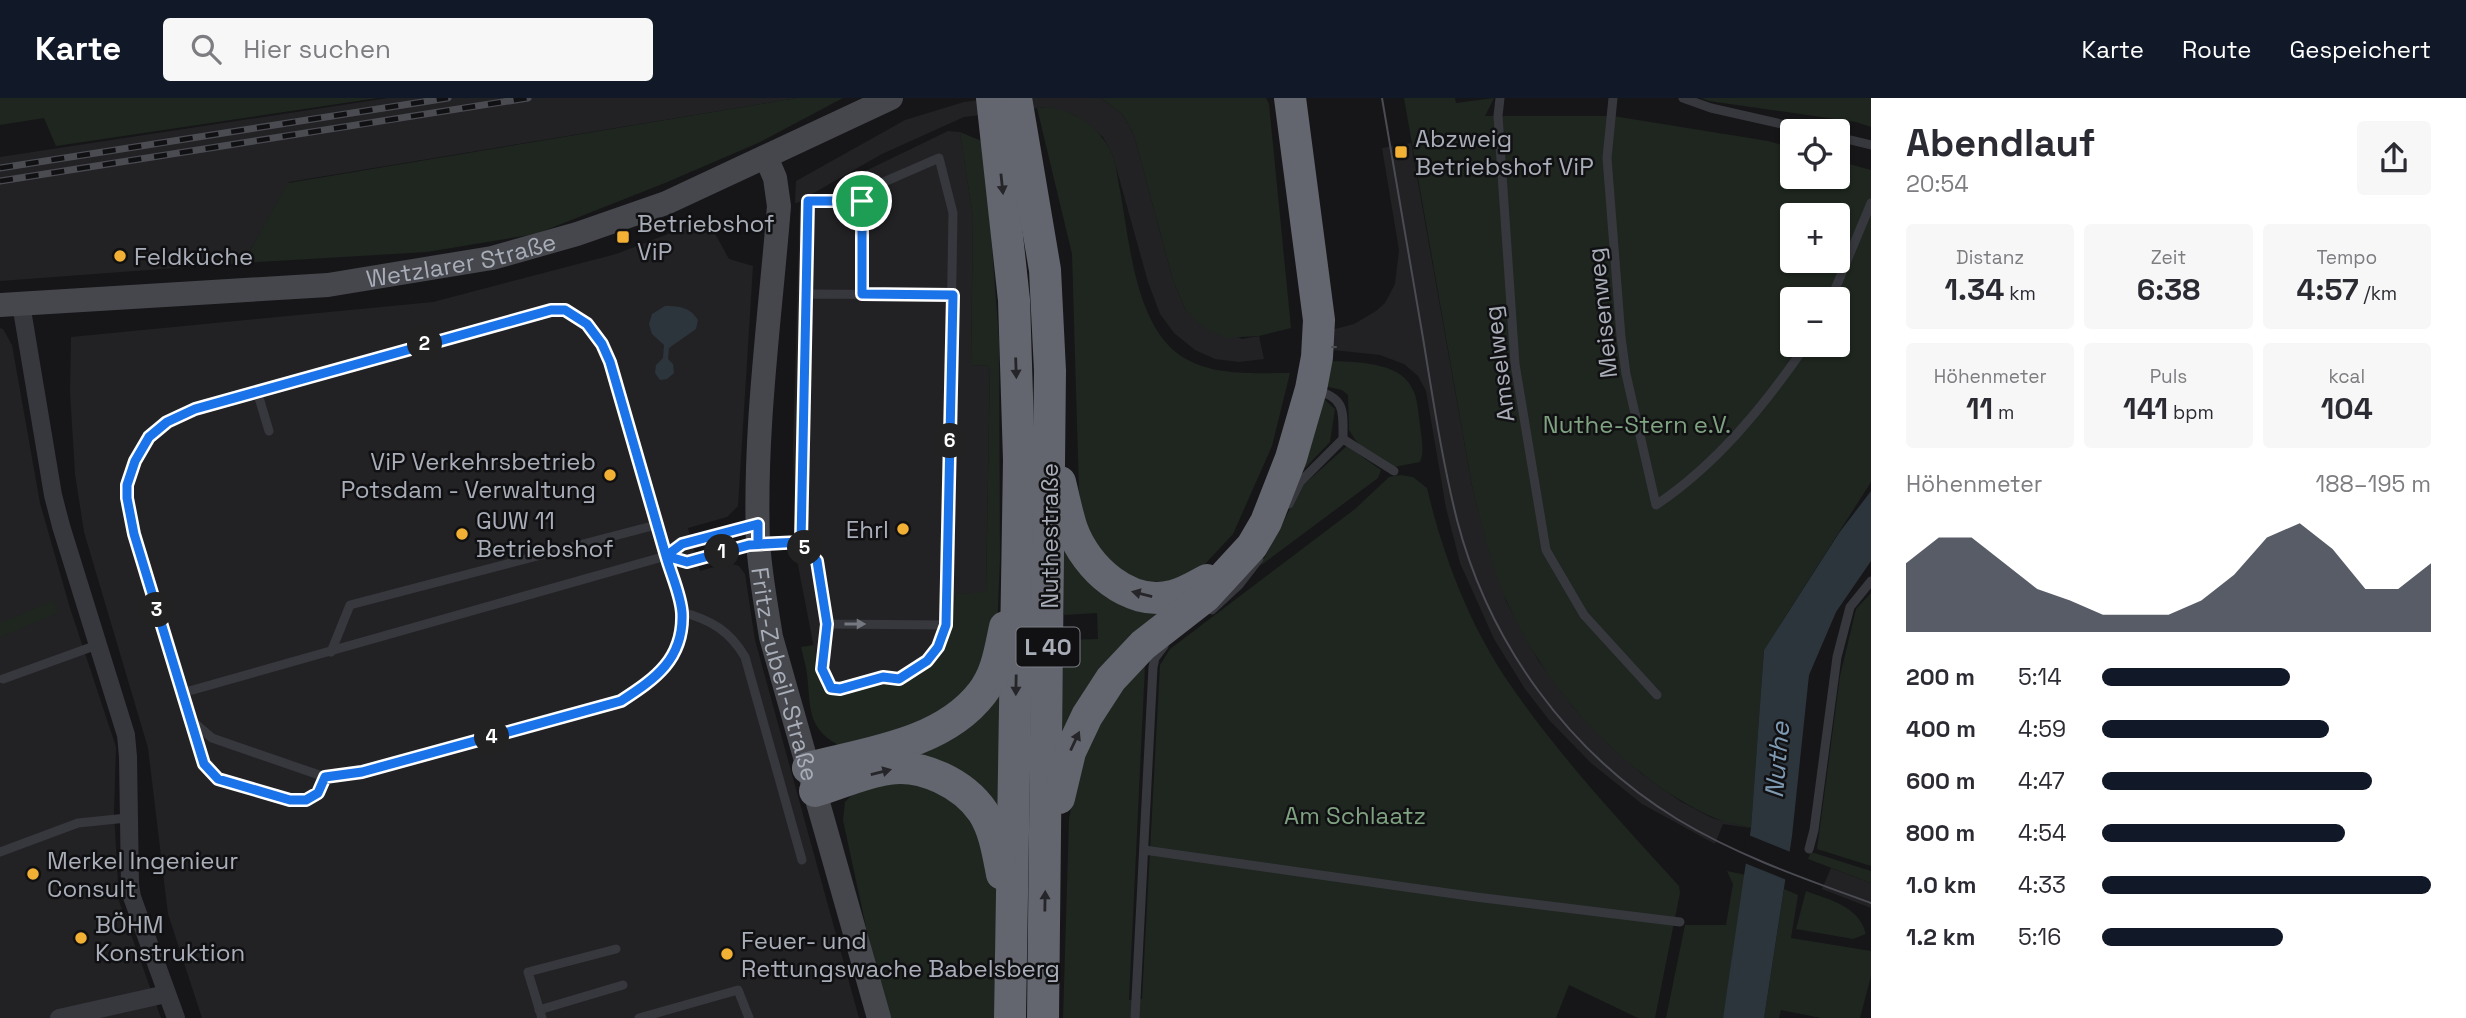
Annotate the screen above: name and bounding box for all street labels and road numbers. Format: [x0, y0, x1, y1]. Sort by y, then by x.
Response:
street label: Wetzlarer Straße [364, 225, 560, 294]
street label: Meisenweg [1580, 246, 1624, 380]
street label: Amselweg [1476, 304, 1522, 424]
street label: Nuthestraße [1034, 463, 1065, 609]
street label: Fritz-Zubeil-Straße [745, 565, 826, 784]
road number: L 40 [1016, 628, 1080, 666]

